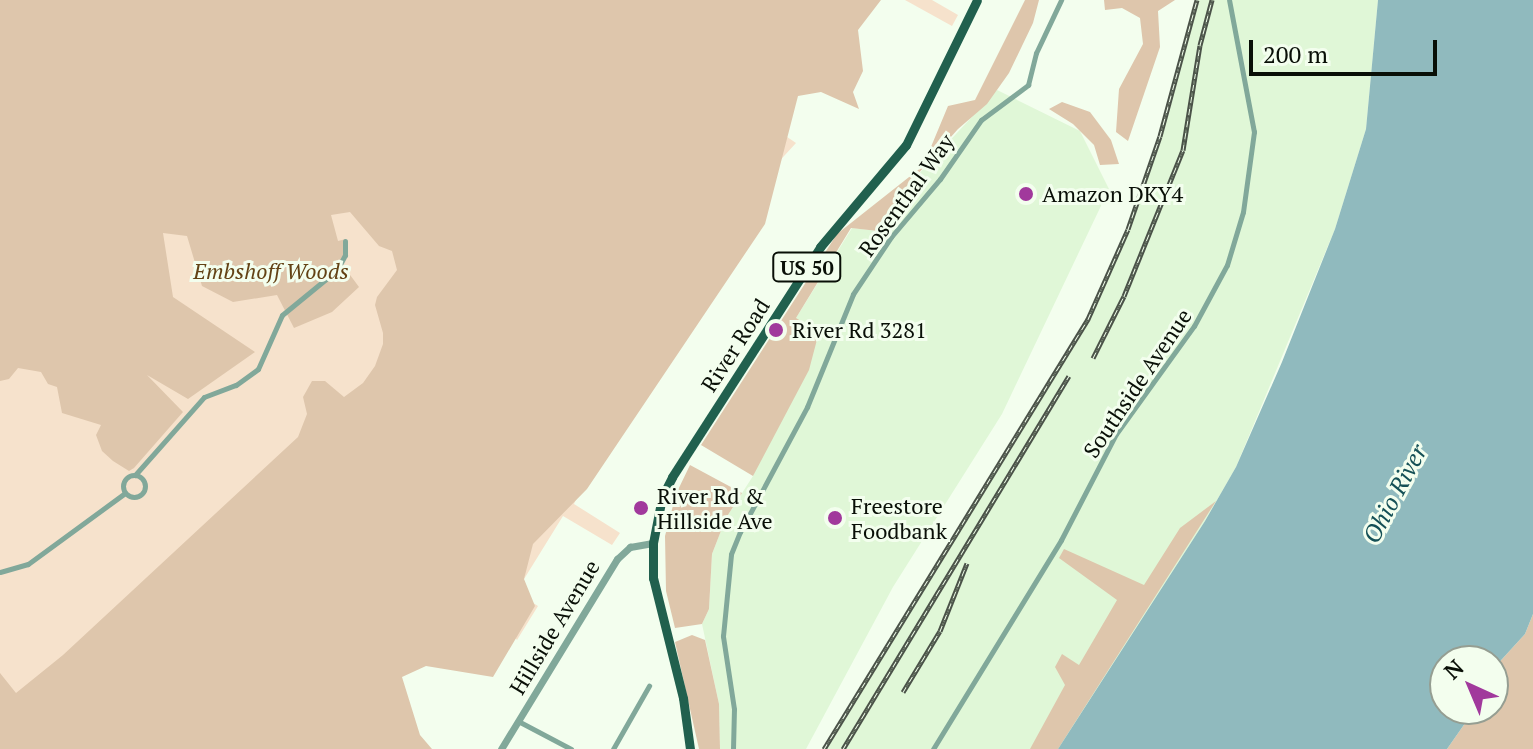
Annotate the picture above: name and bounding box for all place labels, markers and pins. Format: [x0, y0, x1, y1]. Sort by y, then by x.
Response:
place label: Amazon DKY4 [1042, 181, 1183, 207]
marker: Amazon DKY4 [1017, 185, 1035, 203]
place label: River Rd 3281 [792, 317, 927, 343]
marker: River Rd 3281 [767, 321, 785, 339]
place label: River Rd & Hillside Ave [657, 482, 773, 534]
place label: Freestore Foodbank [851, 492, 947, 544]
marker: River Rd & Hillside Ave [632, 499, 650, 517]
marker: Freestore Foodbank [826, 509, 844, 527]

